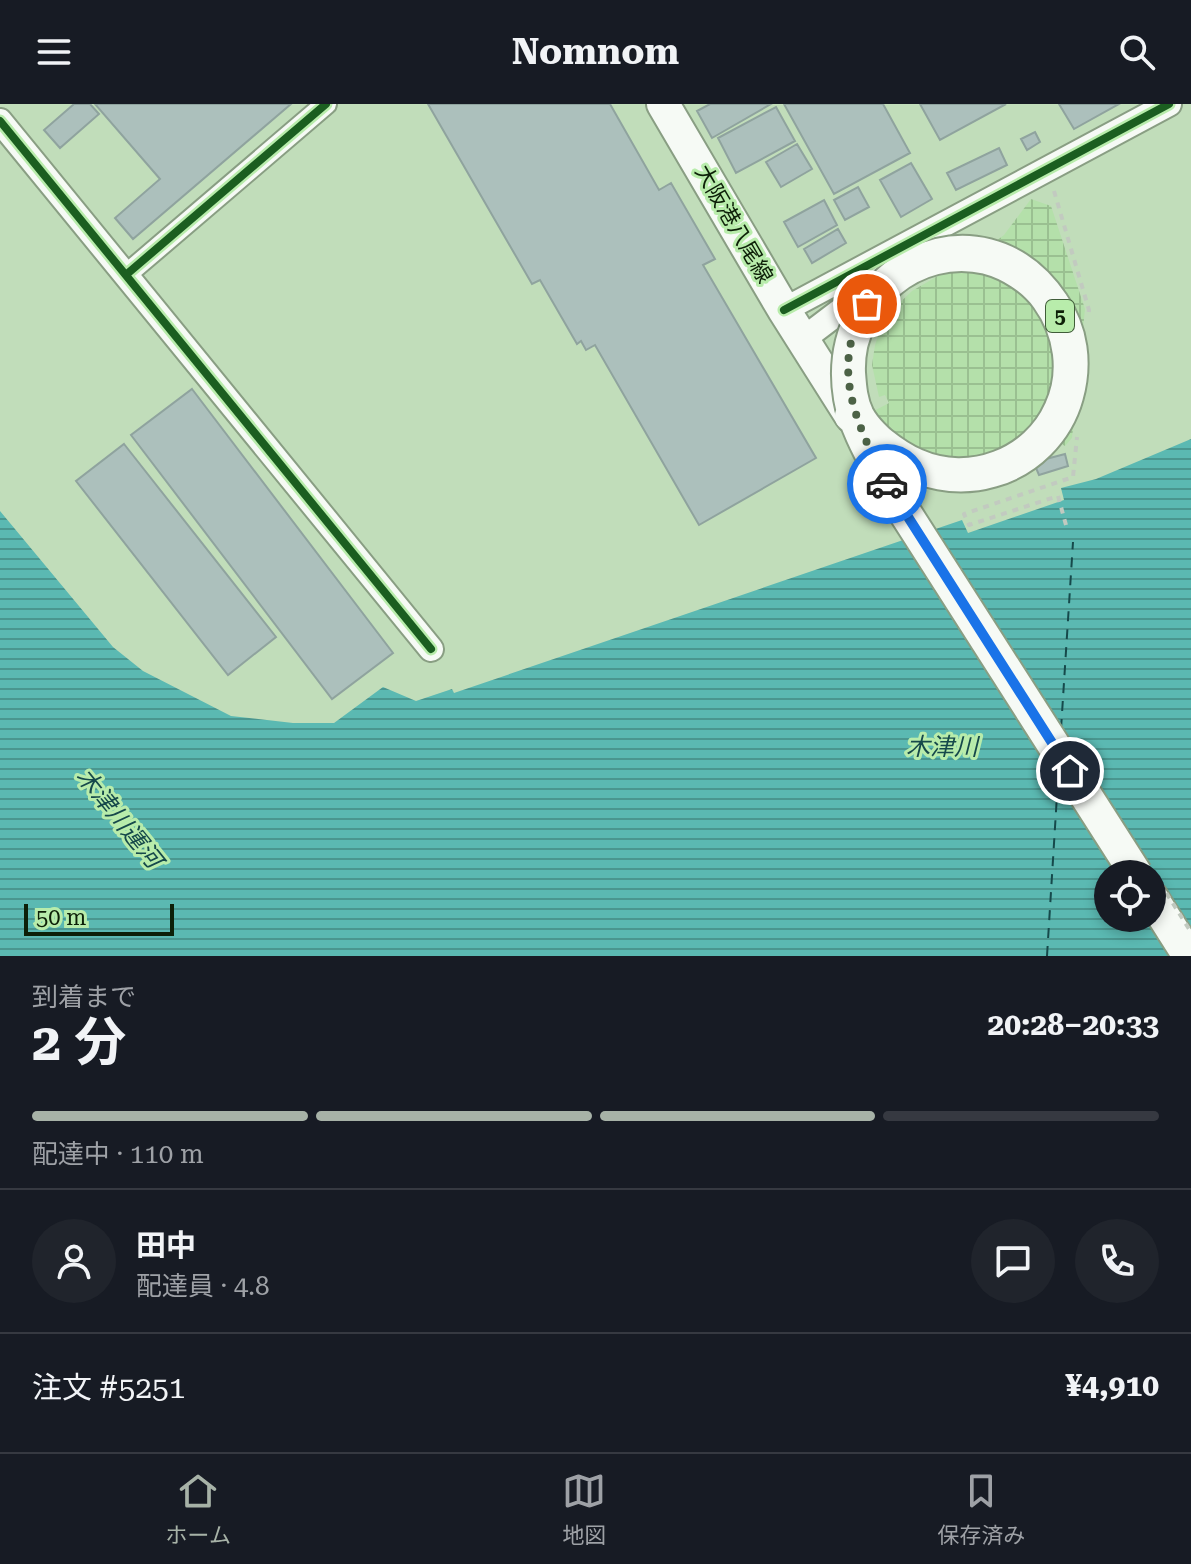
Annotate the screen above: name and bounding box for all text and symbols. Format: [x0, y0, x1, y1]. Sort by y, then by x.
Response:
icon: menu [32, 30, 76, 74]
icon: search [1115, 30, 1159, 74]
text: Nomnom [512, 31, 679, 73]
street label: 大阪港八尾線 [690, 161, 778, 287]
pin [833, 270, 901, 338]
icon: bag [845, 282, 889, 326]
road number: 5 [1046, 300, 1074, 332]
courier [847, 444, 927, 524]
icon: car [865, 462, 909, 506]
water label: 木津川 [906, 733, 981, 761]
pin [1036, 737, 1104, 805]
icon: home [1048, 749, 1092, 793]
water label: 木津川運河 [70, 763, 170, 877]
map controls [1094, 860, 1166, 932]
button: locate [1094, 860, 1166, 932]
scale bar [24, 900, 174, 936]
text: 50 m [36, 905, 86, 930]
text: 到着まで [32, 982, 136, 1012]
text: 20:28–20:33 [987, 1007, 1159, 1042]
text: 2 分 [32, 1012, 126, 1073]
text: 配達中 · 110 m [32, 1139, 204, 1169]
button: person [32, 1219, 116, 1303]
button: chat [971, 1219, 1055, 1303]
button: phone [1075, 1219, 1159, 1303]
text: 田中 [136, 1228, 196, 1263]
text: 配達員 · 4.8 [136, 1271, 270, 1301]
text: ¥4,910 [1065, 1368, 1159, 1403]
text: 注文 #5251 [32, 1370, 186, 1405]
tab: ホーム [166, 1469, 231, 1549]
tab: 地図 [562, 1469, 606, 1549]
tab: 保存済み [937, 1469, 1025, 1549]

